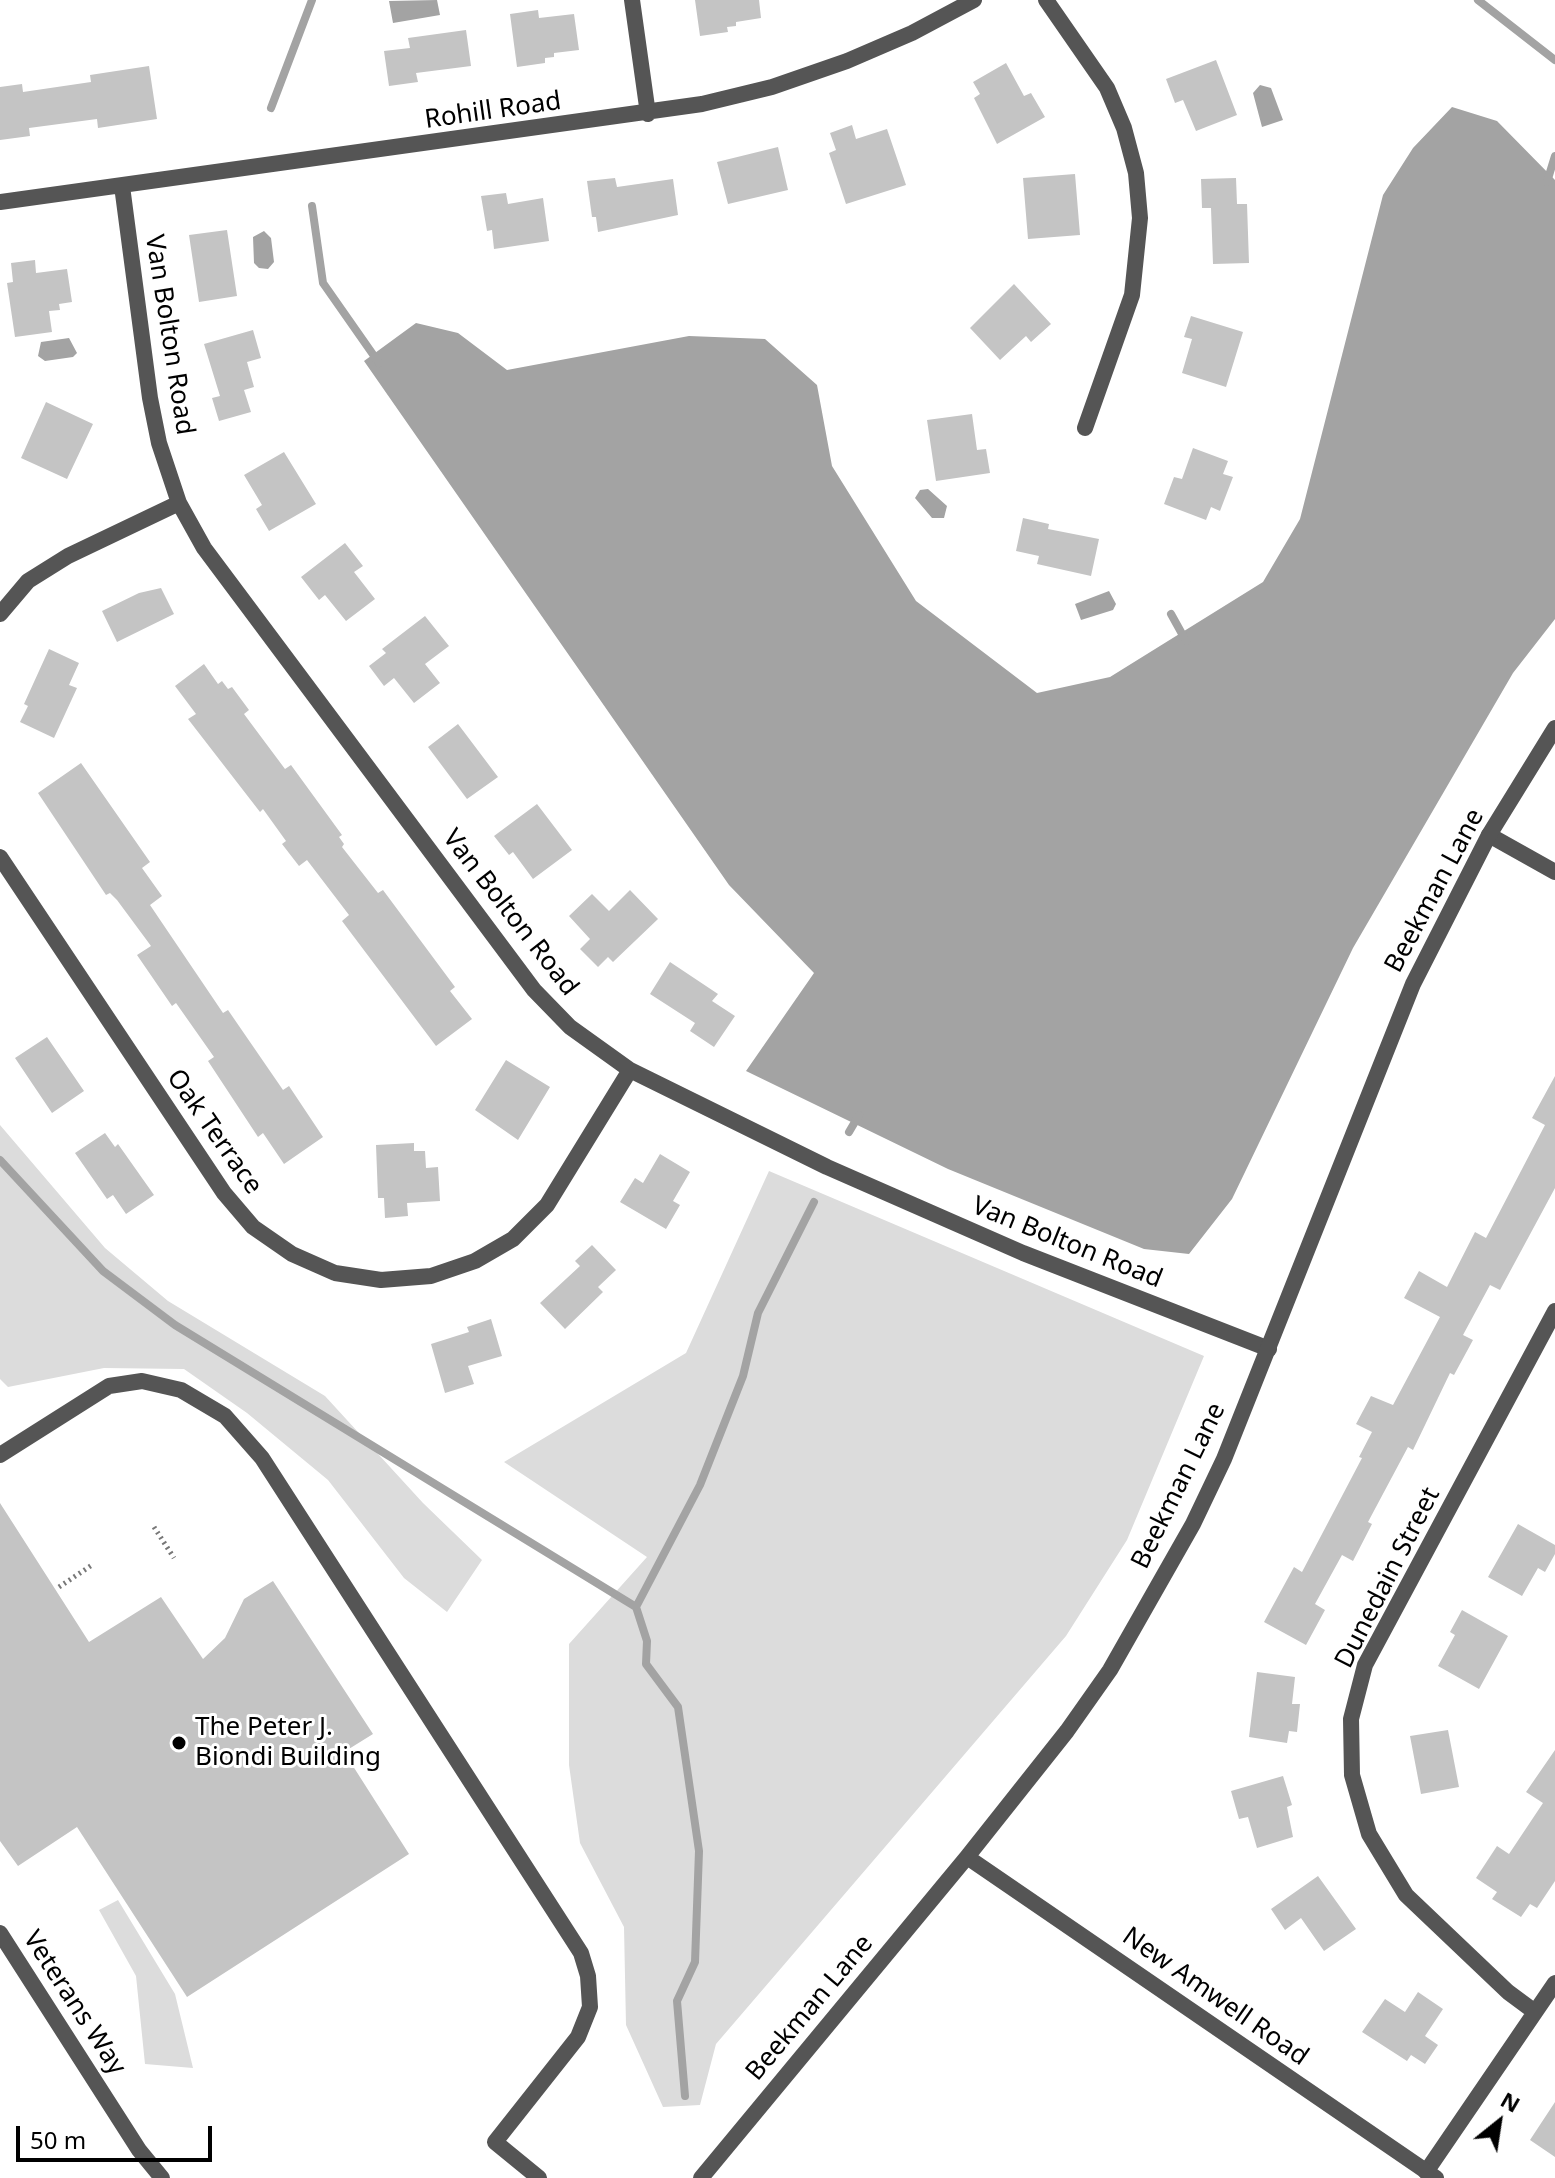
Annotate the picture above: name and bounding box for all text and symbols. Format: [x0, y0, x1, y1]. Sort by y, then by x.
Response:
street label: Rohill Road [423, 86, 563, 136]
street label: Van Bolton Road [138, 233, 200, 437]
street label: Beekman Lane [1379, 804, 1491, 978]
street label: Van Bolton Road [435, 824, 585, 1002]
street label: Oak Terrace [159, 1063, 269, 1201]
street label: Van Bolton Road [967, 1191, 1167, 1295]
street label: Beekman Lane [1125, 1398, 1233, 1574]
street label: Dunedain Street [1329, 1482, 1447, 1674]
place label: The Peter J. Biondi Building [195, 1712, 381, 1774]
marker: The Peter J. Biondi Building [170, 1734, 188, 1752]
street label: New Amwell Road [1116, 1921, 1314, 2073]
street label: Veterans Way [16, 1925, 132, 2081]
street label: Beekman Lane [740, 1929, 880, 2087]
north arrow [1459, 2082, 1539, 2162]
text: N [1496, 2084, 1526, 2119]
scale bar [20, 2110, 216, 2160]
text: 50 m [30, 2123, 86, 2156]

